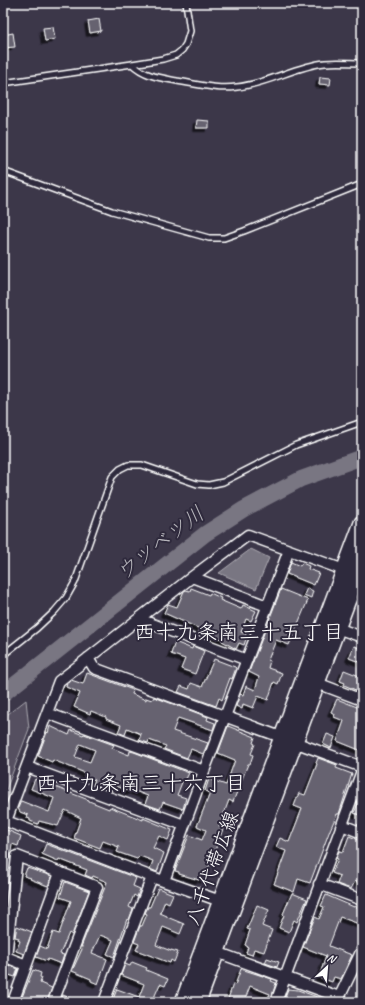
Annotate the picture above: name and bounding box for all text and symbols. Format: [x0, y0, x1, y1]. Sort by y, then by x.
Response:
water label: ウツベツ川 [111, 500, 209, 586]
district label: 西十九条南三十五丁目 [134, 619, 344, 645]
district label: 西十九条南三十六丁目 [36, 770, 246, 796]
street label: 八千代帯広線 [180, 807, 244, 929]
north arrow [307, 947, 347, 987]
text: N [325, 950, 339, 967]

